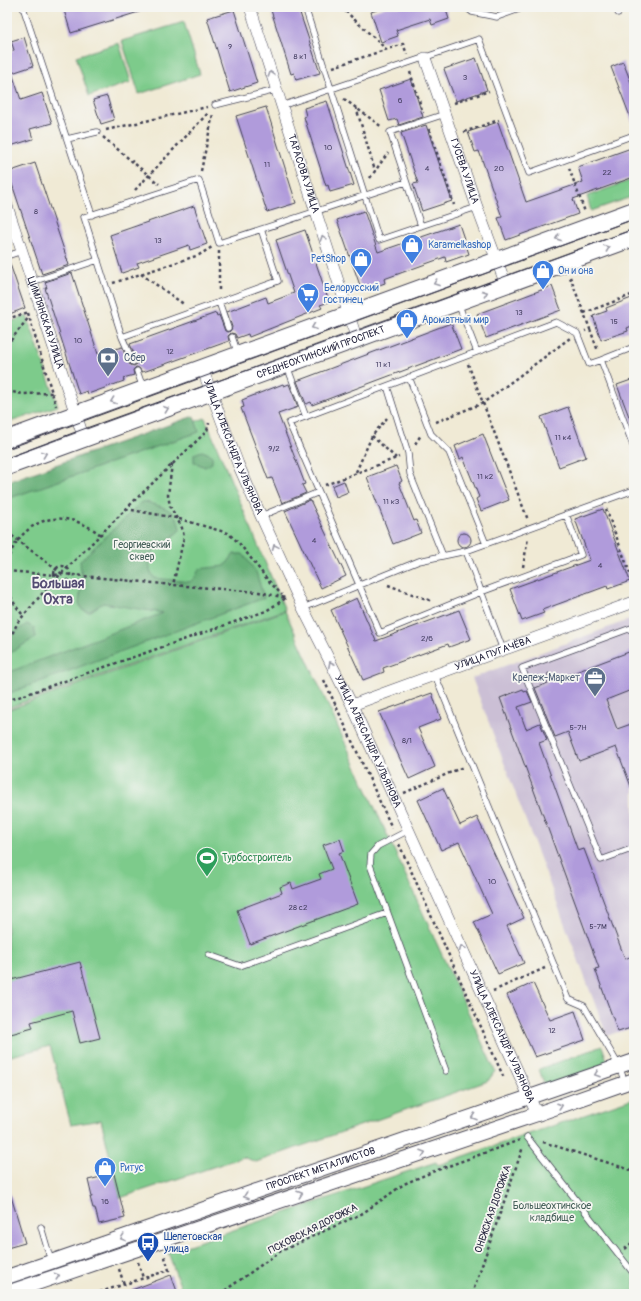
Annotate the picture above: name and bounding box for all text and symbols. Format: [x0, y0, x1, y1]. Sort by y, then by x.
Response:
house number: 9 [228, 42, 232, 51]
house number: 8 к1 [293, 52, 307, 61]
one-way arrow [267, 70, 276, 77]
house number: 3 [463, 73, 468, 82]
house number: 6 [398, 96, 403, 105]
street label: ТАРАСОВА УЛИЦА [285, 133, 322, 215]
street label: ГУСЕВА УЛИЦА [448, 137, 482, 206]
house number: 10 [324, 143, 333, 152]
house number: 11 [264, 160, 270, 169]
house number: 4 [425, 164, 430, 173]
house number: 20 [494, 164, 505, 173]
house number: 22 [603, 168, 612, 177]
house number: 8 [34, 207, 38, 216]
shop icon: Karamelkashop [399, 232, 425, 265]
one-way arrow [319, 234, 328, 241]
one-way arrow [554, 234, 561, 242]
house number: 13 [154, 236, 162, 245]
place label: Karamelkashop [428, 239, 492, 251]
one-way arrow [604, 245, 611, 253]
shop icon: PetShop [348, 246, 374, 279]
place label: PetShop [311, 253, 346, 265]
shop icon: Он и она [530, 258, 556, 291]
place label: Он и она [558, 265, 593, 277]
street label: ЦИМЛЯНСКАЯ УЛИЦА [25, 275, 67, 371]
one-way arrow [432, 278, 439, 286]
supermarket icon: Белорусский гостинец [295, 281, 321, 314]
place label: Белорусский гостинец [324, 282, 379, 306]
one-way arrow [481, 289, 488, 297]
shop icon: Ароматный мир [394, 307, 420, 340]
house number: 13 [515, 308, 523, 317]
place label: Ароматный мир [422, 314, 489, 326]
house number: 15 [610, 317, 618, 326]
street label: СРЕДНЕОХТИНСКИЙ ПРОСПЕКТ [255, 323, 387, 381]
one-way arrow [310, 323, 317, 331]
house number: 10 [74, 336, 83, 345]
bank icon: Сбер [95, 345, 121, 378]
house number: 12 [166, 347, 174, 356]
place label: Сбер [124, 352, 146, 364]
house number: 11 к1 [375, 360, 391, 369]
street label: УЛИЦА АЛЕКСАНДРА УЛЬЯНОВА [201, 378, 266, 517]
one-way arrow [109, 396, 116, 404]
one-way arrow [162, 406, 169, 414]
house number: 11 к4 [555, 433, 572, 442]
house number: 9/2 [268, 444, 280, 453]
one-way arrow [40, 450, 47, 459]
house number: 11 к2 [477, 472, 494, 481]
house number: 11 к3 [383, 497, 400, 506]
house number: 4 [312, 536, 317, 545]
park label: Георгиевский сквер [113, 539, 171, 563]
one-way arrow [272, 544, 280, 552]
house number: 4 [598, 561, 603, 570]
district label: Большая Охта [32, 575, 85, 608]
house number: 2/6 [421, 634, 433, 643]
street label: УЛИЦА ПУГАЧЁВА [453, 634, 533, 673]
one-way arrow [328, 661, 336, 669]
office icon: Крепеж-Маркет [582, 665, 608, 698]
place label: Крепеж-Маркет [512, 672, 580, 684]
street label: УЛИЦА АЛЕКСАНДРА УЛЬЯНОВА [332, 673, 404, 810]
house number: 5-7Н [569, 723, 587, 732]
house number: 8/1 [402, 736, 412, 745]
sports icon: Турбостроитель [194, 845, 220, 878]
place label: Турбостроитель [222, 852, 292, 864]
house number: 10 [488, 877, 497, 886]
house number: 28 с2 [289, 903, 308, 912]
house number: 5-7М [589, 922, 607, 931]
one-way arrow [459, 944, 467, 952]
street label: УЛИЦА АЛЕКСАНДРА УЛЬЯНОВА [467, 968, 537, 1105]
house number: 12 [548, 1026, 556, 1035]
one-way arrow [594, 1070, 601, 1078]
one-way arrow [556, 1102, 563, 1111]
one-way arrow [471, 1112, 478, 1121]
street label: ПРОСПЕКТ МЕТАЛЛИСТОВ [265, 1144, 377, 1193]
one-way arrow [420, 1149, 427, 1157]
shop icon: Ритус [92, 1155, 118, 1188]
place label: Ритус [120, 1162, 144, 1174]
street label: ОНЕЖСКАЯ ДОРОЖКА [472, 1163, 514, 1255]
one-way arrow [242, 1191, 249, 1199]
one-way arrow [297, 1191, 304, 1199]
house number: 16 [101, 1197, 109, 1206]
park label: Большеохтинское кладбище [513, 1200, 591, 1224]
street label: ПСКОВСКАЯ ДОРОЖКА [267, 1201, 360, 1257]
bus stop icon: Шепетовская улица [135, 1230, 161, 1263]
place label: Шепетовская улица [163, 1231, 222, 1255]
one-way arrow [119, 1233, 126, 1242]
one-way arrow [54, 1272, 61, 1281]

